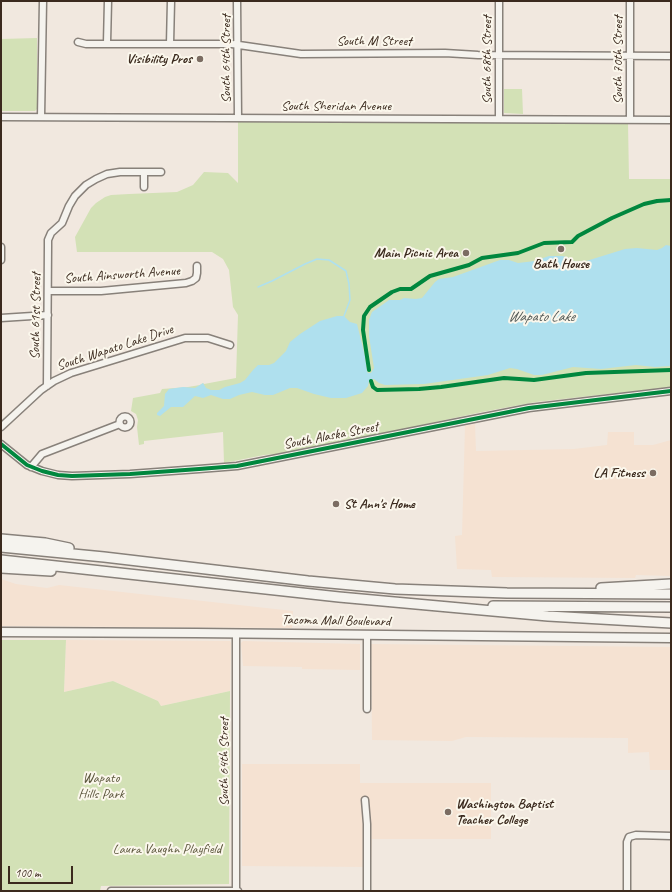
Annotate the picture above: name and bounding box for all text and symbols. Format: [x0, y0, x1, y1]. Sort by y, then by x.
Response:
street label: South 64th Street [218, 15, 234, 103]
street label: South 68th Street [479, 16, 495, 104]
street label: South 70th Street [610, 16, 626, 104]
street label: South M Street [336, 33, 412, 49]
place label: Visibility Pros [126, 51, 192, 67]
marker: Visibility Pros [195, 54, 205, 64]
street label: South Sheridan Avenue [281, 98, 391, 114]
marker: Bath House [556, 244, 566, 254]
place label: Main Picnic Area [374, 245, 458, 261]
marker: Main Picnic Area [461, 248, 471, 258]
place label: Bath House [533, 256, 589, 272]
street label: South Ainsworth Avenue [64, 263, 180, 287]
street label: South 61st Street [27, 272, 45, 360]
water label: Wapato Lake [508, 308, 574, 326]
street label: South Wapato Lake Drive [55, 321, 175, 375]
street label: South Alaska Street [282, 419, 380, 453]
place label: LA Fitness [594, 465, 645, 481]
marker: LA Fitness [648, 468, 658, 478]
place label: St Ann's Home [344, 496, 415, 512]
marker: St Ann's Home [331, 499, 341, 509]
street label: Tacoma Mall Boulevard [281, 612, 391, 630]
street label: South 64th Street [216, 718, 232, 806]
park label: Wapato Hills Park [78, 770, 124, 802]
place label: Washington Baptist Teacher College [456, 796, 553, 828]
marker: Washington Baptist Teacher College [443, 807, 453, 817]
park label: Laura Vaughn Playfield [113, 841, 221, 857]
scale bar [10, 858, 75, 884]
text: 100 m [15, 865, 41, 881]

